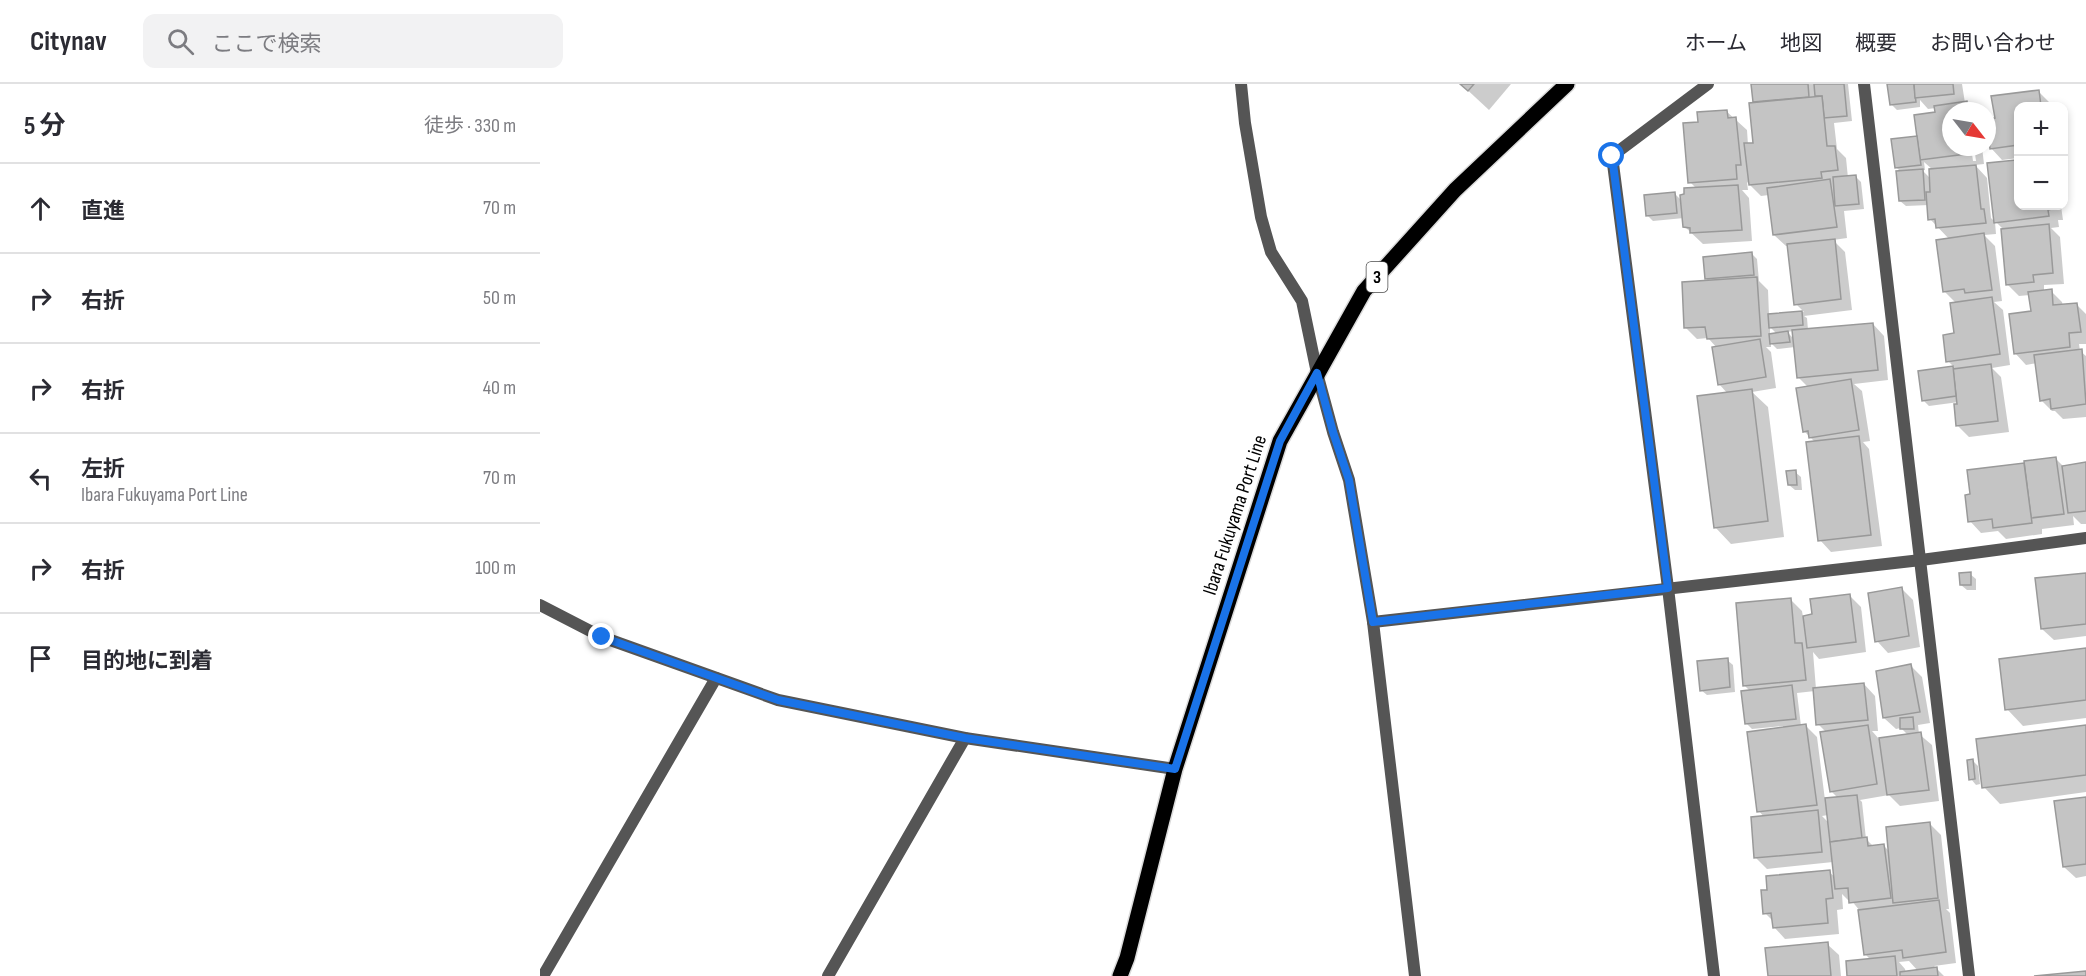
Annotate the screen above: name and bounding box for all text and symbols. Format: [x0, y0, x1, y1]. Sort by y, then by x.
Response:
search box [143, 14, 563, 68]
text: Citynav [30, 25, 107, 58]
icon: search [164, 25, 197, 58]
text: ここで検索 [212, 31, 322, 58]
text: ホーム [1685, 31, 1747, 56]
text: 地図 [1780, 31, 1822, 56]
text: 概要 [1855, 31, 1897, 56]
text: お問い合わせ [1930, 31, 2056, 56]
north arrow [1942, 102, 1996, 156]
map controls [2014, 102, 2068, 210]
button: + [2014, 102, 2068, 156]
text: 5 分 [24, 111, 65, 142]
text: 徒歩 · 330 m [424, 114, 516, 138]
route start [1598, 142, 1624, 168]
button: − [2014, 156, 2068, 210]
icon: ahead [24, 192, 57, 225]
text: 70 m [483, 196, 516, 220]
text: 直進 [81, 198, 125, 225]
road number: 3 [1366, 262, 1388, 292]
icon: right [24, 282, 57, 315]
text: 50 m [483, 286, 516, 310]
text: 右折 [81, 288, 125, 315]
icon: right [24, 372, 57, 405]
text: 40 m [483, 376, 516, 400]
text: 右折 [81, 378, 125, 405]
street label: Ibara Fukuyama Port Line [1198, 432, 1272, 598]
text: 左折 [81, 456, 125, 483]
icon: left [24, 462, 57, 495]
text: 70 m [483, 466, 516, 490]
text: Ibara Fukuyama Port Line [81, 483, 248, 507]
icon: right [24, 552, 57, 585]
text: 100 m [475, 556, 516, 580]
text: 右折 [81, 558, 125, 585]
route end [588, 623, 614, 649]
icon: arrive [24, 642, 57, 675]
text: 目的地に到着 [81, 648, 213, 675]

